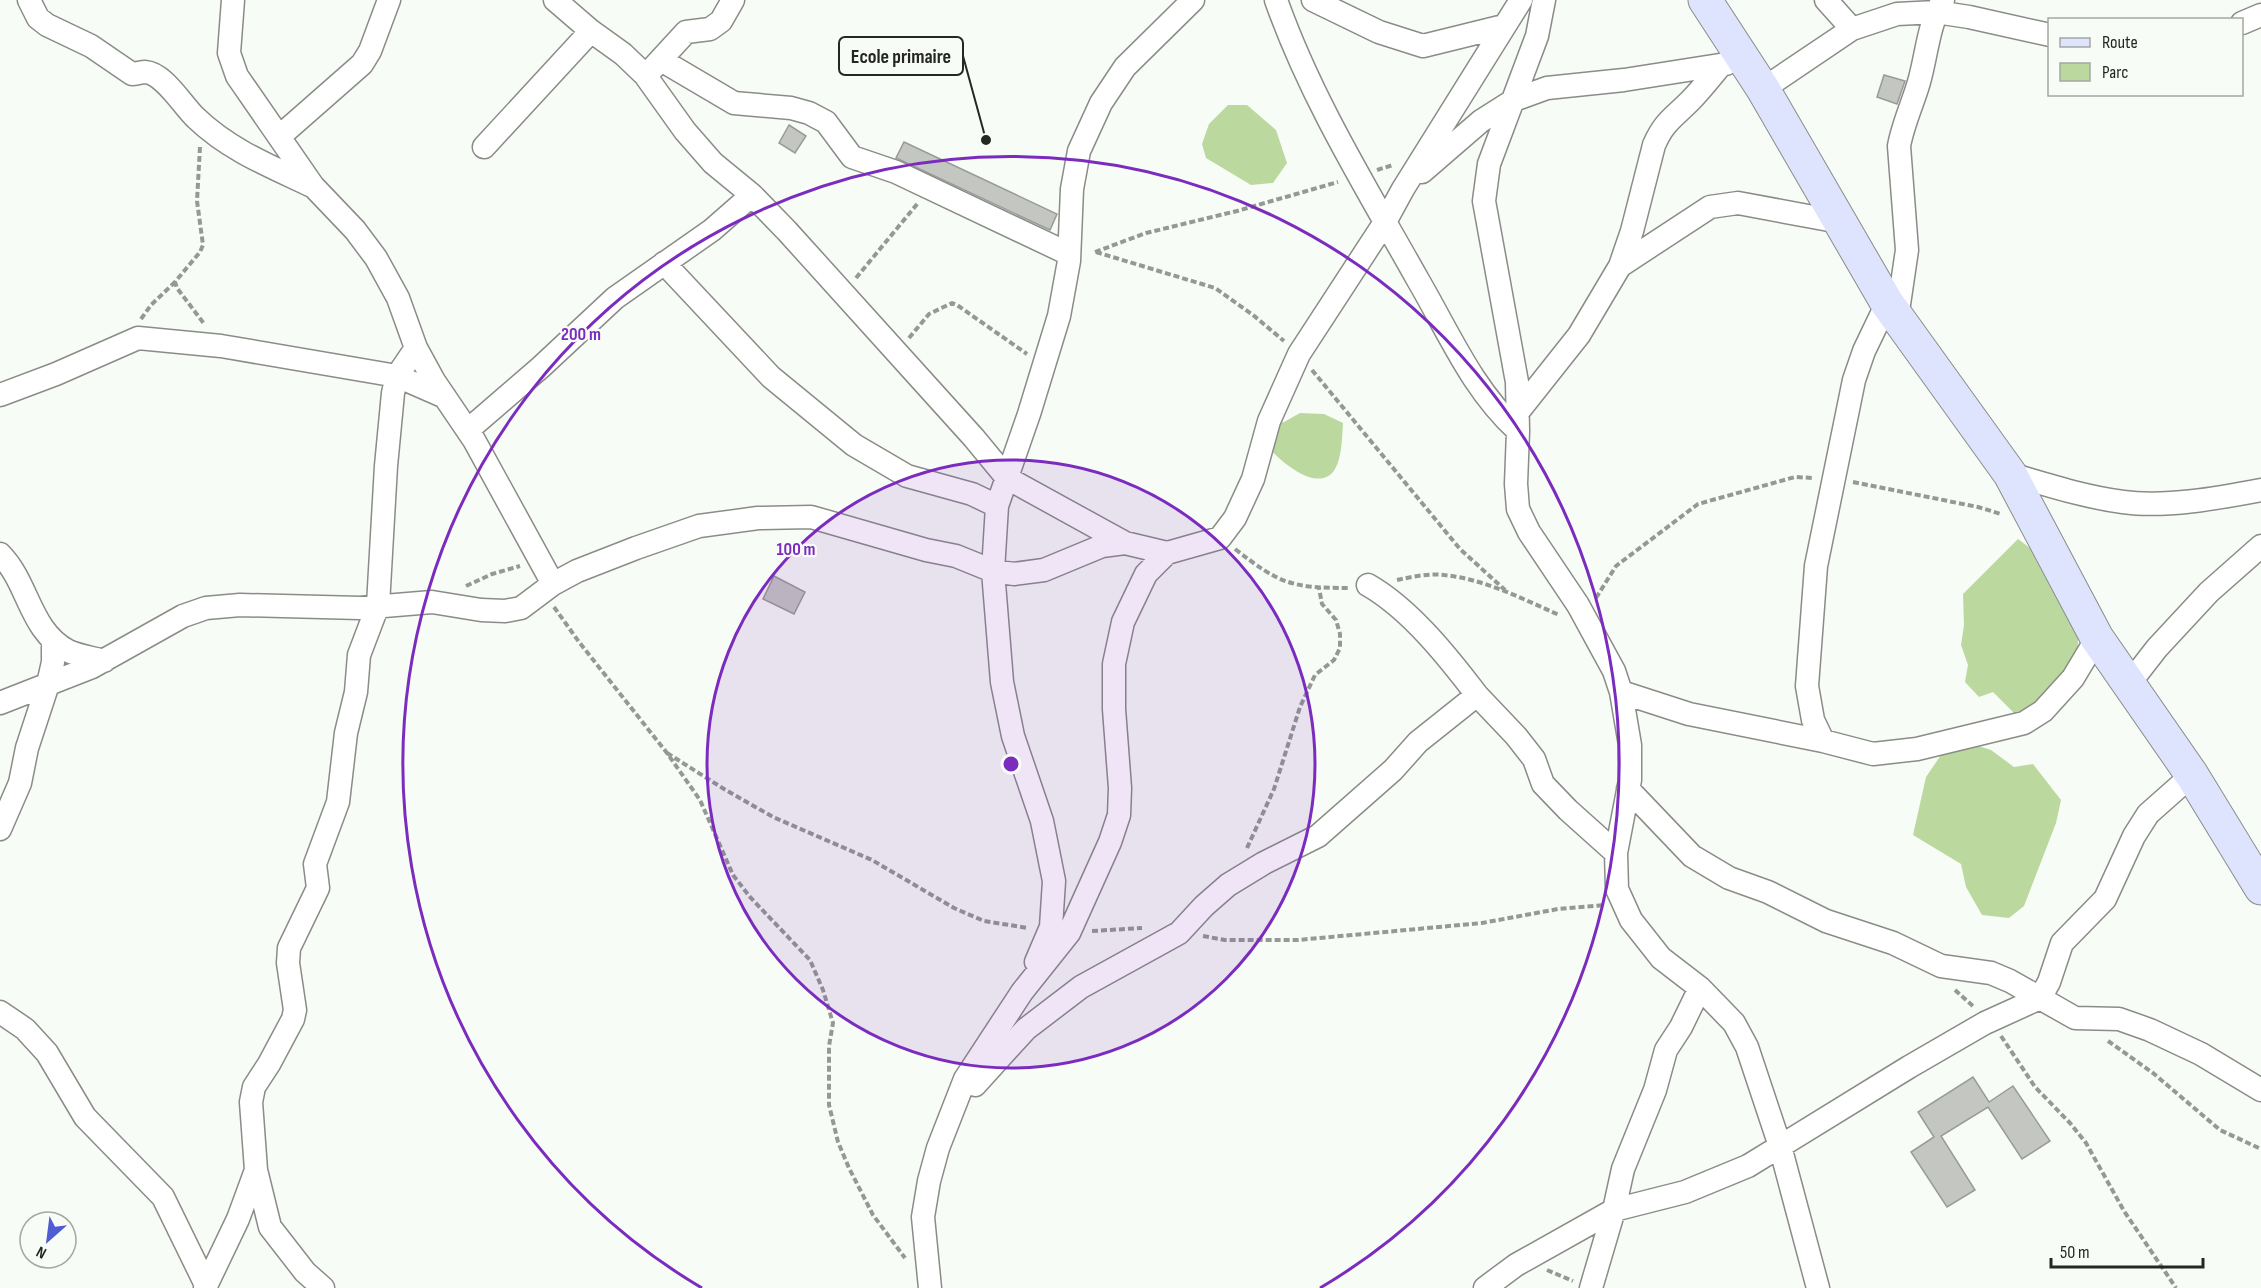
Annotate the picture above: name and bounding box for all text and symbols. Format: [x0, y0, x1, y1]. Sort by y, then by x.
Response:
legend [2048, 18, 2243, 96]
text: Route [2102, 32, 2138, 53]
callout: Ecole primaire [839, 37, 963, 75]
text: Ecole primaire [851, 45, 951, 69]
text: Parc [2102, 62, 2128, 83]
text: 200 m [561, 324, 601, 345]
text: 100 m [777, 539, 816, 560]
centre of rings [1001, 754, 1021, 774]
north arrow [18, 1210, 78, 1270]
scale bar [2051, 1231, 2202, 1269]
text: N [33, 1242, 50, 1262]
text: 50 m [2060, 1242, 2090, 1263]

